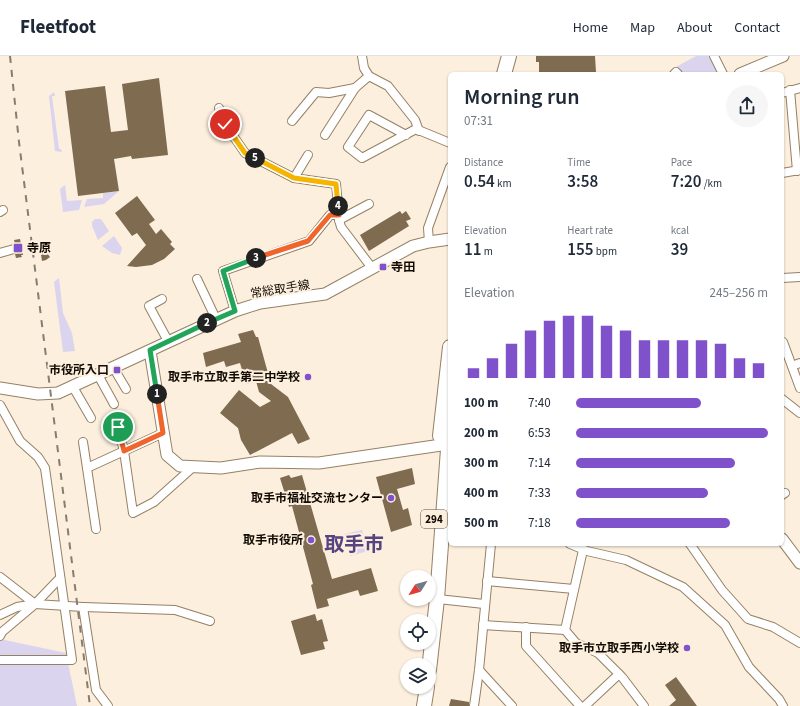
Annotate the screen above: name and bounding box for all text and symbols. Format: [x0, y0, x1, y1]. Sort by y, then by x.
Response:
text: Fleetfoot [20, 14, 96, 41]
text: Home [573, 18, 608, 38]
text: Map [630, 18, 655, 38]
text: About [677, 18, 712, 38]
text: Contact [734, 18, 780, 38]
text: Morning run [464, 81, 580, 113]
button: share [726, 85, 768, 127]
pin [208, 107, 242, 141]
text: 07:31 [464, 112, 493, 130]
icon: check [214, 113, 236, 135]
pin: 5 [245, 148, 265, 168]
text: 5 [252, 150, 258, 165]
text: Distance [464, 155, 503, 170]
text: Time [567, 155, 591, 170]
text: Pace [671, 155, 692, 170]
text: 0.54 [464, 170, 495, 194]
text: 3:58 [567, 170, 598, 194]
text: 7:20 [671, 170, 702, 194]
text: km [495, 176, 512, 191]
text: /km [702, 176, 722, 191]
pin: 4 [328, 196, 348, 216]
text: 4 [335, 198, 341, 213]
text: Elevation [464, 223, 507, 238]
text: Heart rate [567, 223, 613, 238]
text: kcal [671, 223, 689, 238]
text: 11 [464, 238, 481, 262]
text: 155 [567, 238, 594, 262]
text: 39 [671, 238, 688, 262]
place label: 寺原 [27, 240, 51, 257]
marker: 寺原 [12, 242, 24, 254]
text: m [481, 244, 493, 259]
text: bpm [594, 244, 617, 259]
pin: 3 [246, 248, 266, 268]
text: 3 [253, 250, 259, 265]
place label: 寺田 [391, 259, 415, 276]
marker: 寺田 [378, 262, 388, 272]
street label: 常総取手線 [249, 276, 311, 303]
text: Elevation [464, 284, 515, 302]
text: 245–256 m [710, 284, 768, 302]
pin: 2 [197, 313, 217, 333]
text: 2 [204, 315, 210, 330]
place label: 市役所入口 [49, 362, 109, 379]
marker: 市役所入口 [112, 365, 122, 375]
place label: 取手市立取手第二中学校 [168, 369, 300, 386]
marker: 取手市立取手第二中学校 [303, 372, 313, 382]
pin: 1 [147, 384, 167, 404]
text: 1 [154, 386, 160, 401]
text: 100 m [464, 394, 498, 412]
text: 7:40 [528, 394, 551, 412]
pin [101, 410, 135, 444]
icon: arrive [107, 416, 129, 438]
text: 200 m [464, 424, 498, 442]
text: 6:53 [528, 424, 551, 442]
text: 300 m [464, 454, 498, 472]
text: 7:14 [528, 454, 551, 472]
text: 400 m [464, 484, 498, 502]
text: 7:33 [528, 484, 551, 502]
place label: 取手市福祉交流センター [251, 490, 383, 507]
marker: 取手市福祉交流センター [386, 493, 396, 503]
road number: 294 [421, 510, 447, 528]
text: 500 m [464, 514, 498, 532]
text: 7:18 [528, 514, 551, 532]
district label: 取手市 [324, 531, 384, 559]
place label: 取手市役所 [243, 532, 303, 549]
marker: 取手市役所 [306, 535, 316, 545]
north arrow [400, 570, 436, 606]
map controls [400, 570, 436, 694]
button: locate [400, 614, 436, 650]
place label: 取手市立取手西小学校 [559, 640, 679, 657]
marker: 取手市立取手西小学校 [682, 643, 692, 653]
button: layers [400, 658, 436, 694]

